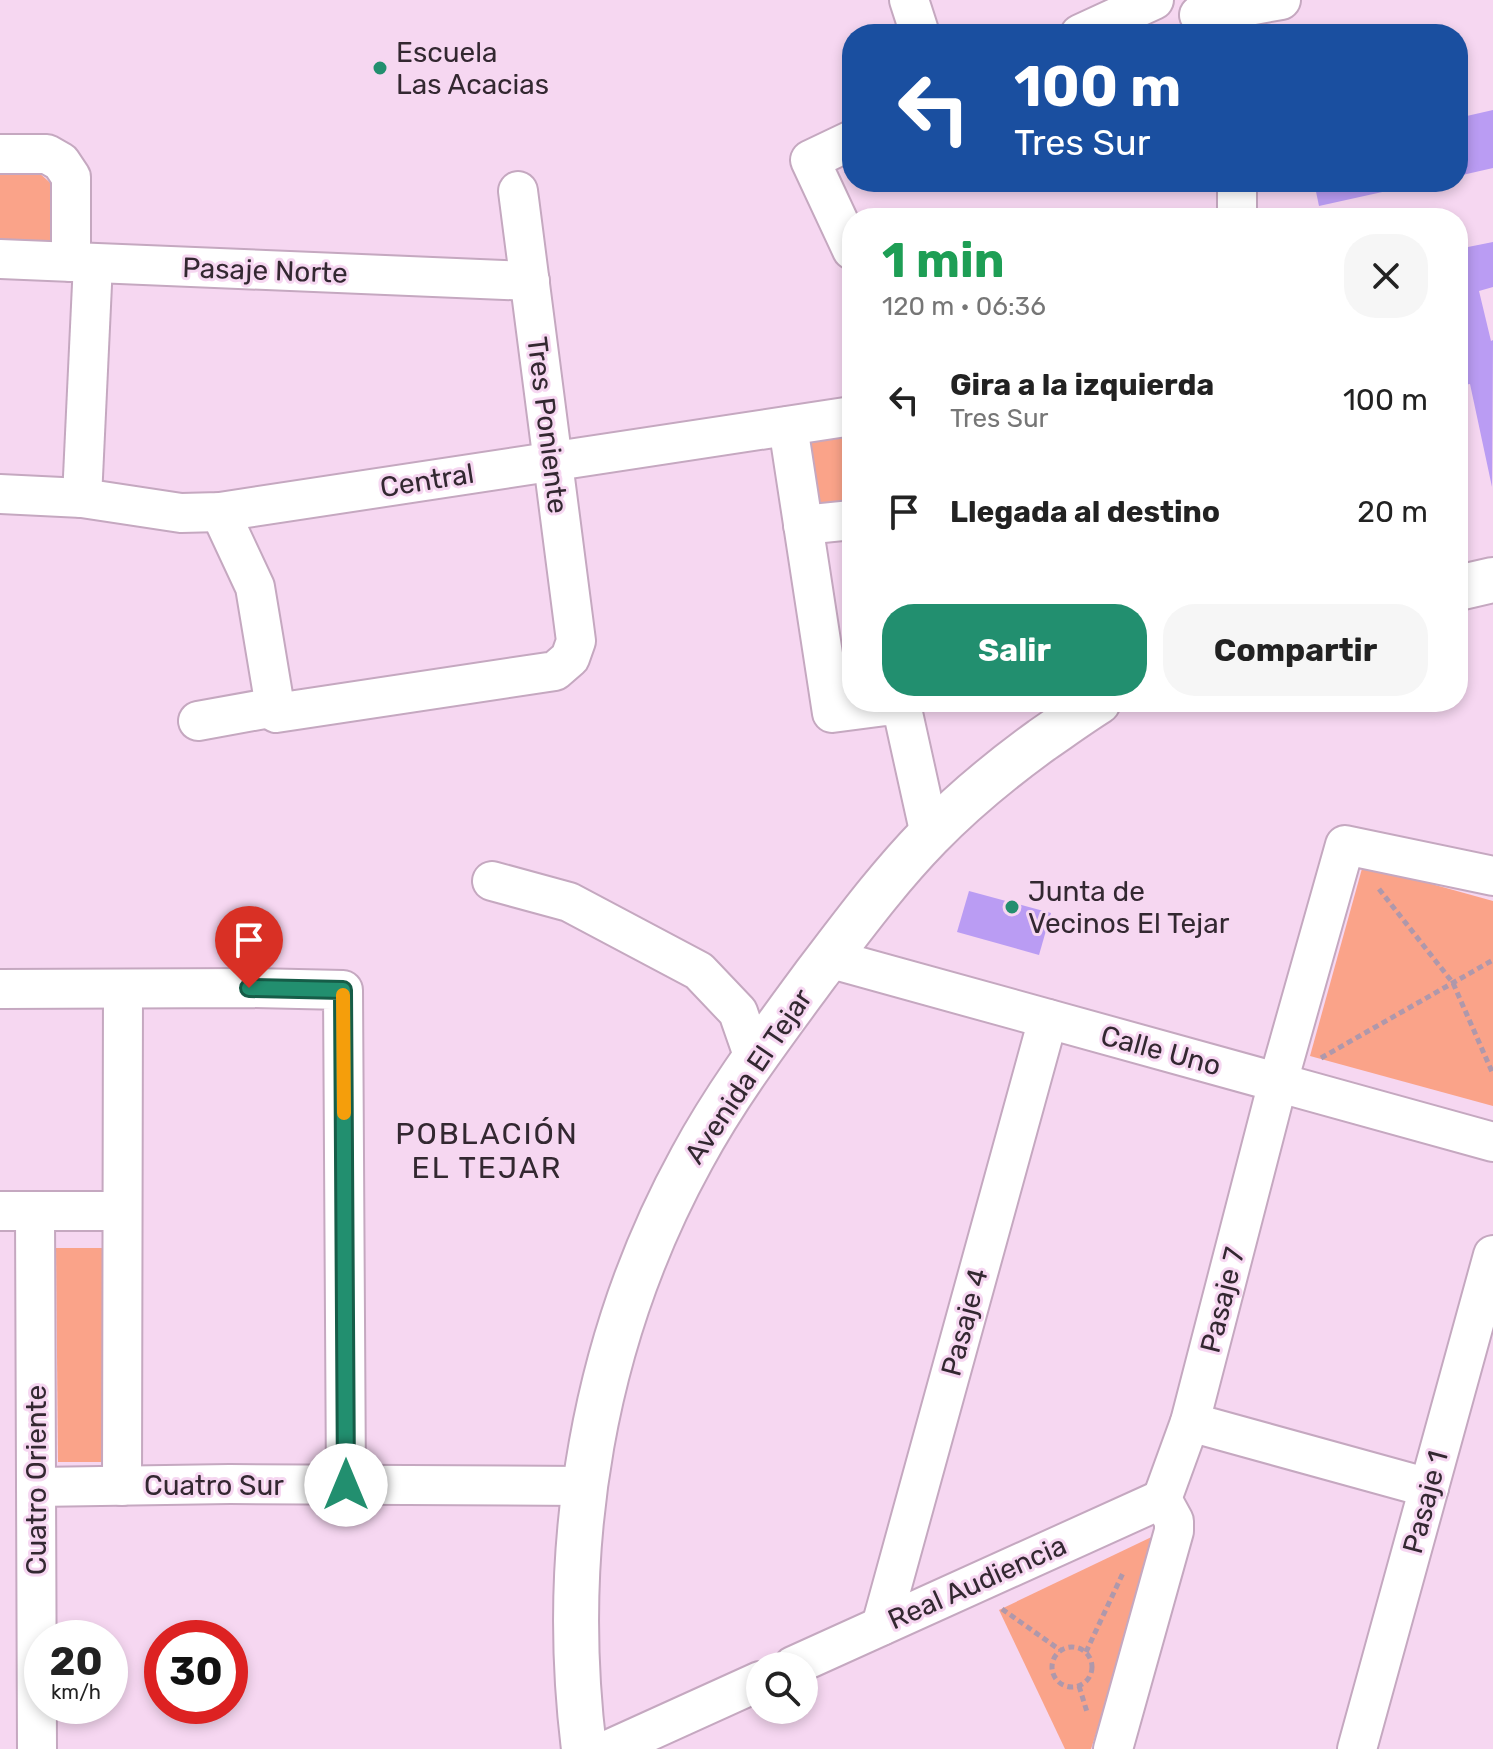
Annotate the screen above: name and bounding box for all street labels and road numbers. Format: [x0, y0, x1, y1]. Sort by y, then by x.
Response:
street label: Pasaje Norte [182, 251, 348, 290]
street label: Tres Poniente [520, 335, 575, 515]
street label: Central [378, 457, 476, 504]
street label: Avenida El Tejar [678, 982, 819, 1170]
street label: Calle Uno [1097, 1019, 1225, 1082]
street label: Pasaje 7 [1194, 1244, 1251, 1356]
street label: Pasaje 4 [934, 1265, 995, 1380]
street label: Cuatro Oriente [20, 1385, 53, 1575]
street label: Pasaje 1 [1396, 1447, 1455, 1557]
street label: Cuatro Sur [144, 1469, 284, 1502]
street label: Real Audiencia [883, 1528, 1071, 1636]

